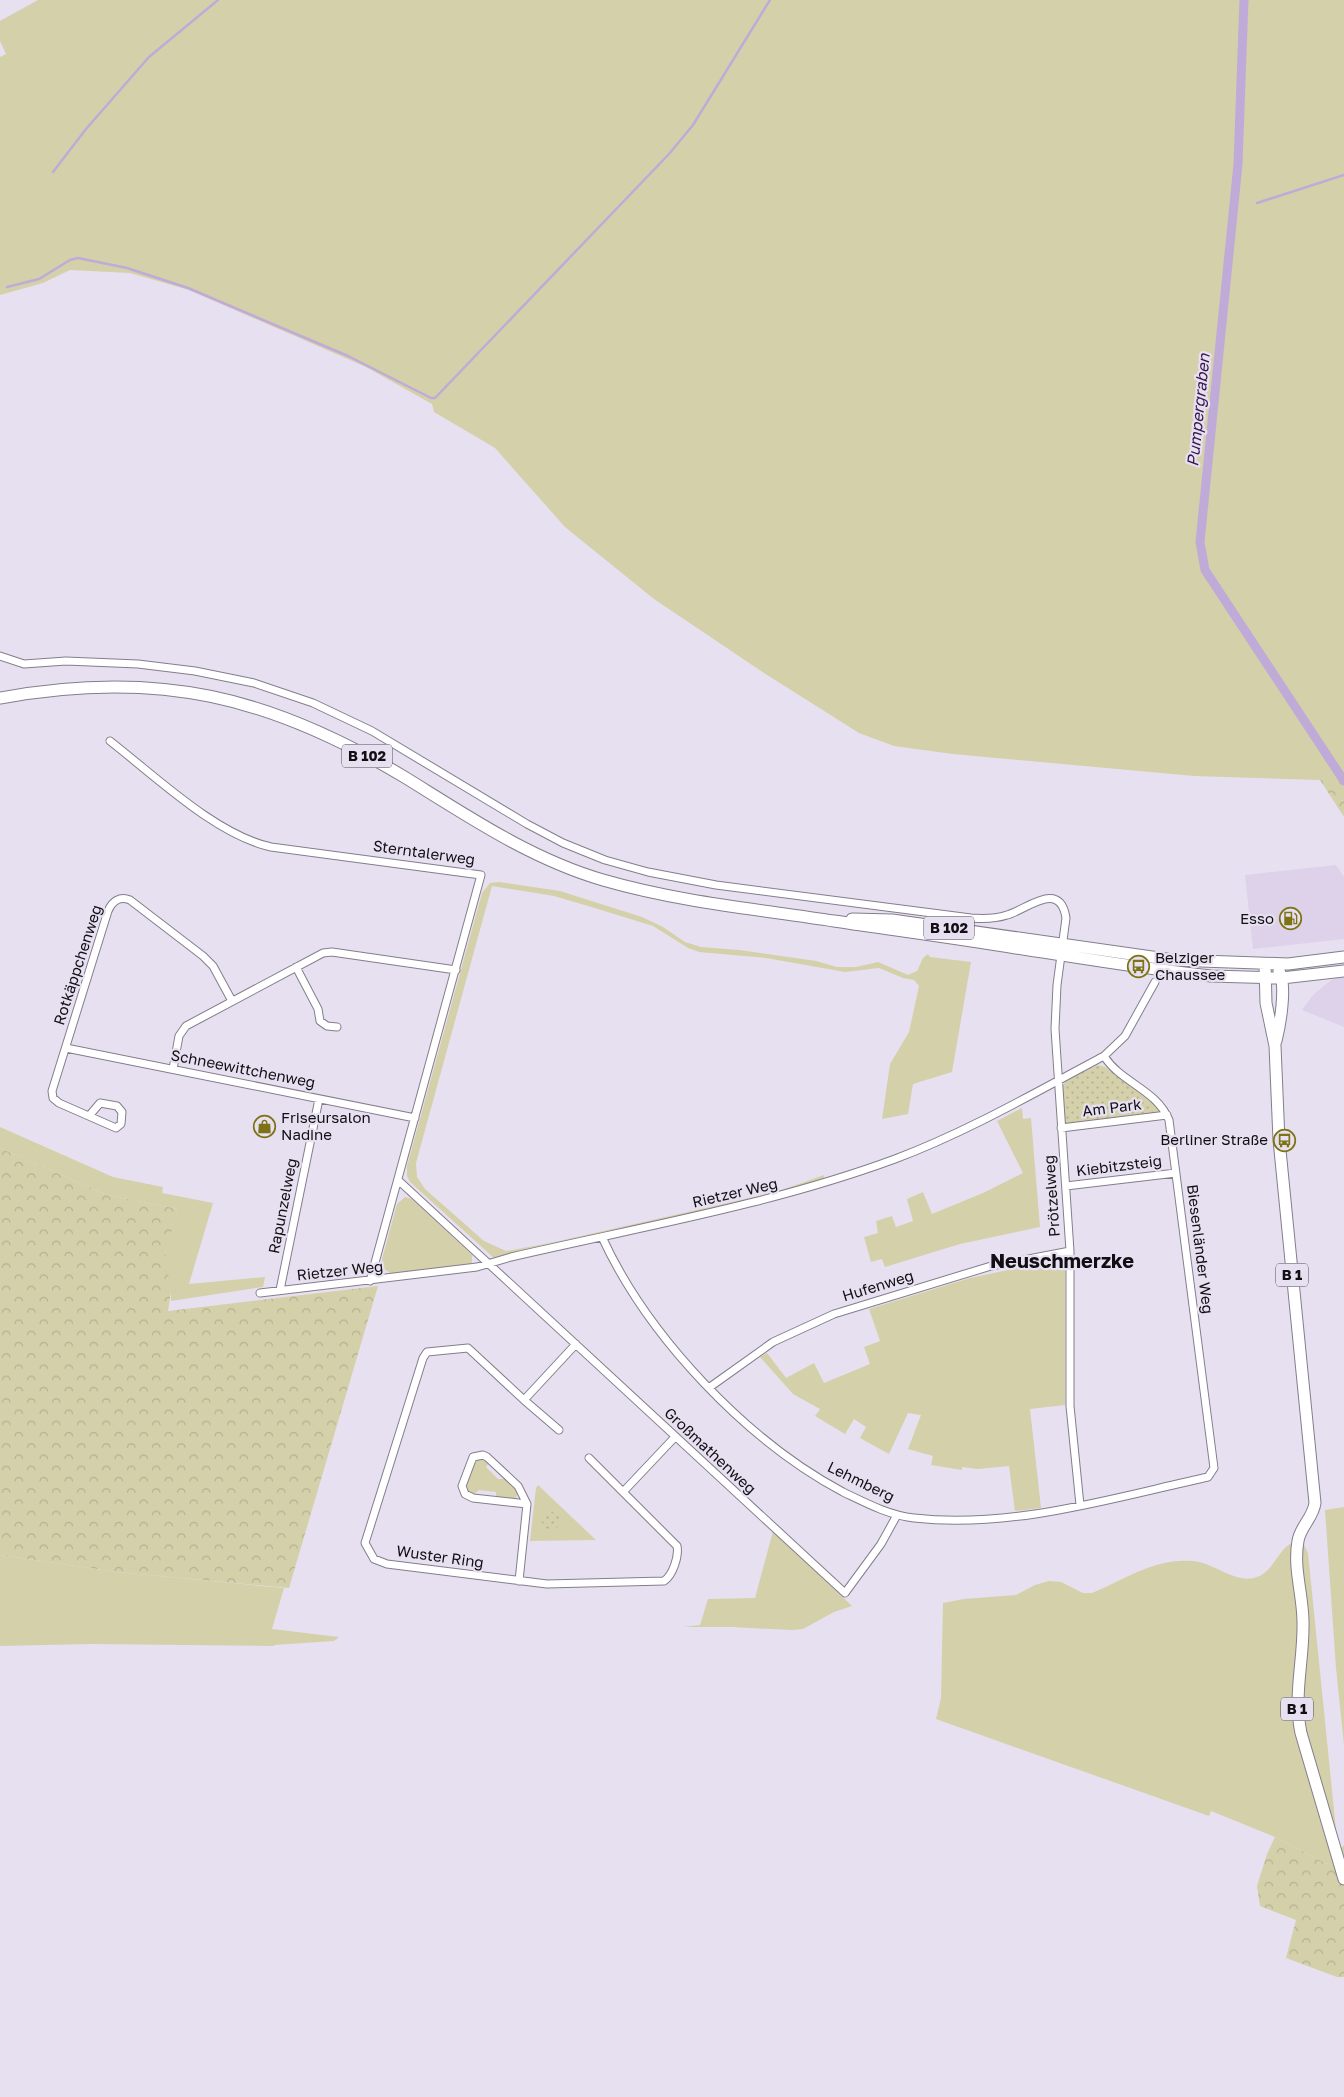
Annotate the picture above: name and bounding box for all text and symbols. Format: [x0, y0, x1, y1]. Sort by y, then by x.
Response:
water label: Pumpergraben [1182, 351, 1214, 467]
road number: B 102 [342, 744, 392, 768]
street label: Sterntalerweg [372, 836, 476, 868]
street label: Rotkäppchenweg [49, 902, 105, 1027]
fuel station icon: Esso [1278, 907, 1302, 931]
place label: Esso [1240, 909, 1274, 927]
road number: B 102 [924, 916, 974, 940]
place label: Belziger Chaussee [1155, 948, 1226, 983]
bus stop icon: Belziger Chaussee [1127, 955, 1151, 979]
street label: Schneewittchenweg [170, 1045, 317, 1091]
street label: Am Park [1081, 1094, 1143, 1120]
place label: Friseursalon Nadine [281, 1108, 371, 1143]
shop icon: Friseursalon Nadine [253, 1115, 277, 1139]
bus stop icon: Berliner Straße [1272, 1128, 1296, 1152]
place label: Berliner Straße [1160, 1130, 1268, 1148]
street label: Kiebitzsteig [1075, 1151, 1163, 1179]
street label: Prötzelweg [1039, 1155, 1063, 1237]
street label: Rapunzelweg [264, 1156, 300, 1255]
street label: Rietzer Weg [690, 1173, 779, 1211]
street label: Biesenländer Weg [1184, 1183, 1218, 1315]
district label: Neuschmerzke [990, 1248, 1134, 1272]
street label: Rietzer Weg [296, 1257, 384, 1283]
road number: B 1 [1276, 1264, 1308, 1286]
street label: Hufenweg [840, 1266, 915, 1304]
street label: Großmathenweg [661, 1403, 760, 1497]
street label: Lehmberg [825, 1457, 898, 1505]
street label: Wuster Ring [395, 1541, 485, 1571]
road number: B 1 [1281, 1698, 1313, 1720]

